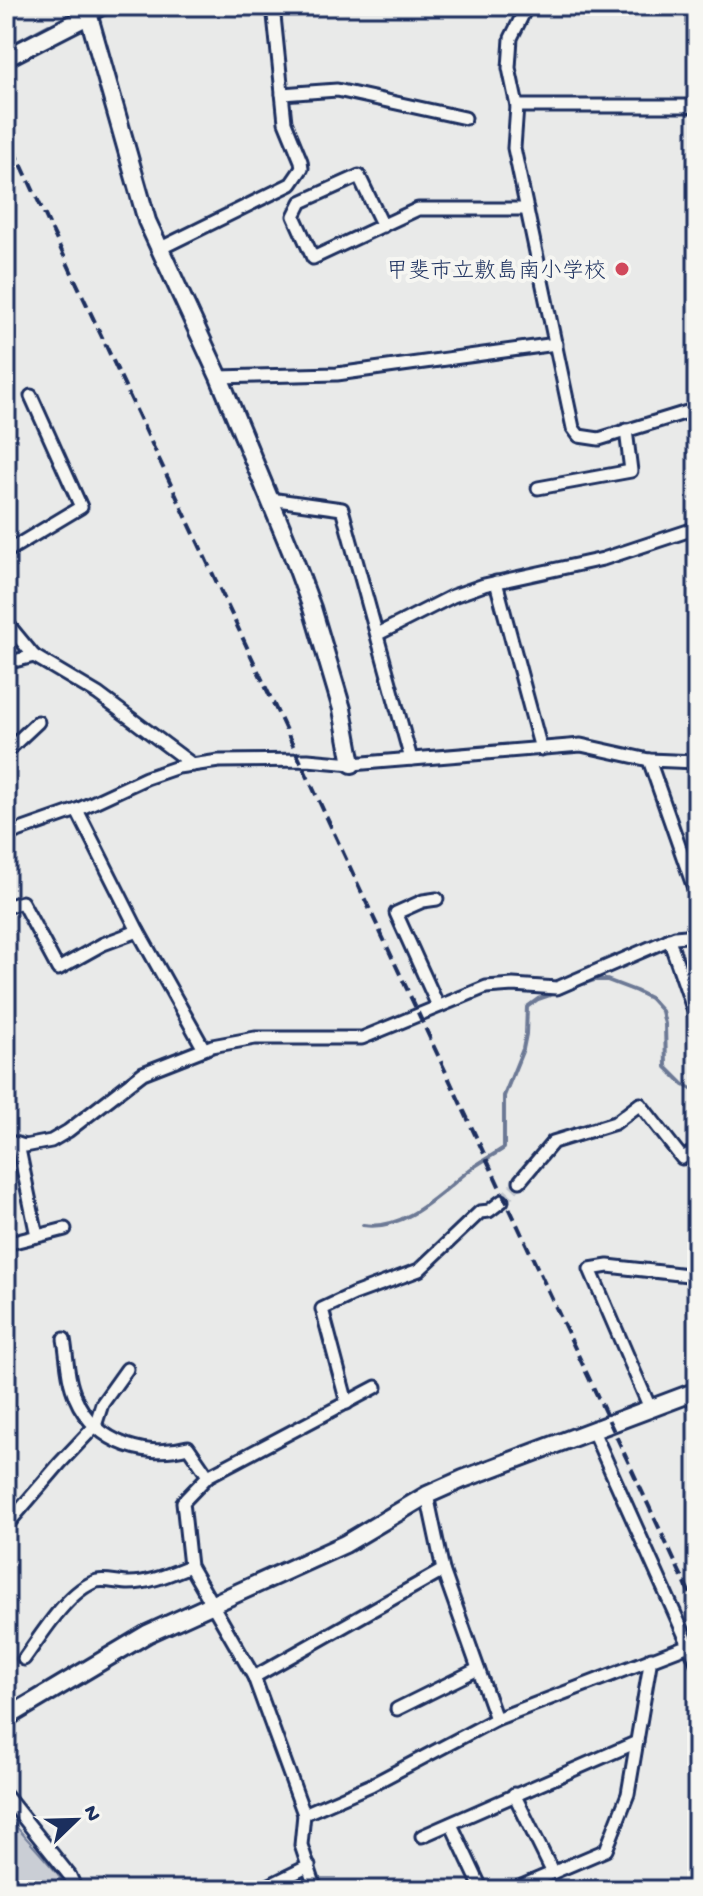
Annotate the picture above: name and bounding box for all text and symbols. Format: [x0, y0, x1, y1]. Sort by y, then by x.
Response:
place label: 甲斐市立敷島南小学校 [386, 259, 606, 286]
marker: 甲斐市立敷島南小学校 [613, 260, 631, 278]
north arrow [36, 1780, 116, 1860]
text: N [76, 1802, 106, 1825]

